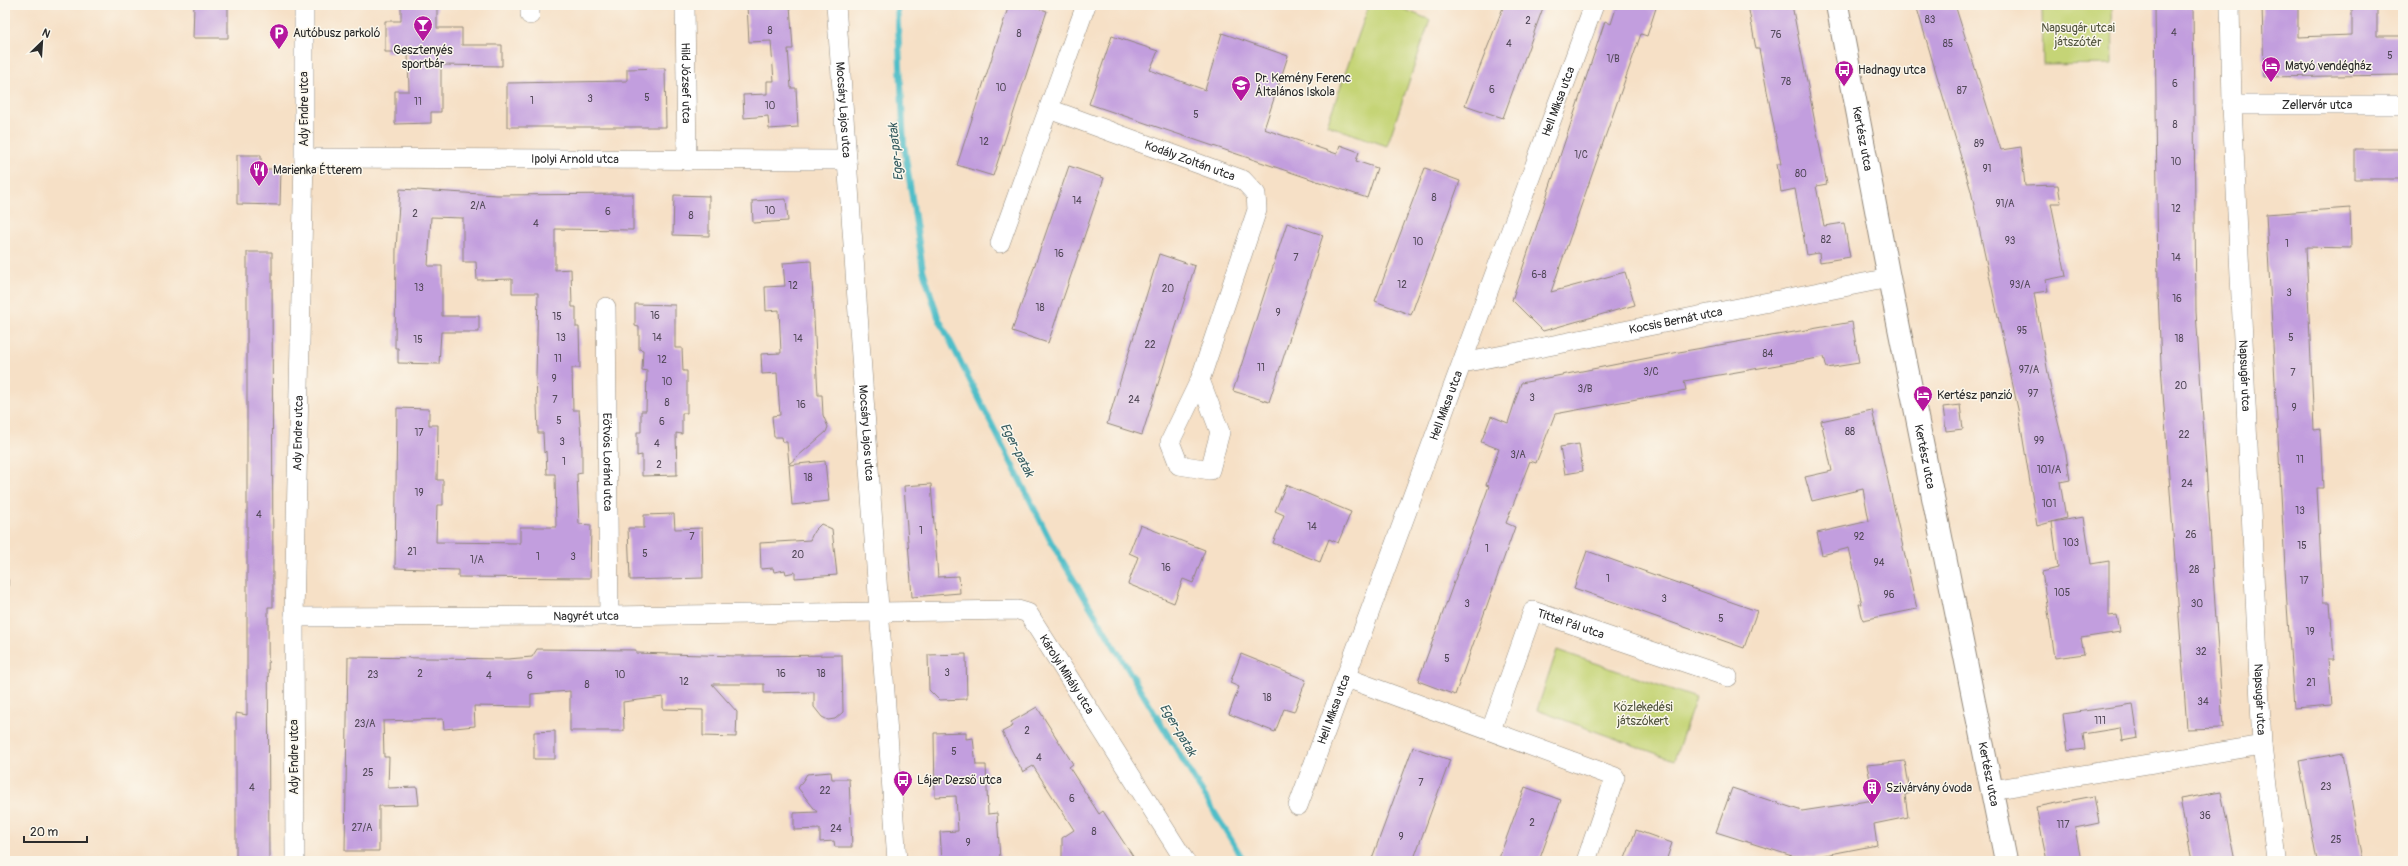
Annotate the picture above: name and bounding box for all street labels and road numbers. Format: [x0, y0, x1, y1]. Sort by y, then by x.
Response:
street label: Hild József utca [678, 42, 694, 124]
street label: Mocsáry Lajos utca [833, 61, 854, 159]
street label: Hell Miksa utca [1539, 64, 1578, 139]
street label: Ady Endre utca [297, 71, 312, 147]
street label: Zellervár utca [2282, 98, 2353, 113]
street label: Kertész utca [1849, 105, 1876, 173]
street label: Kodály Zoltán utca [1143, 137, 1238, 184]
street label: Ipolyi Arnold utca [531, 151, 619, 167]
street label: Kocsis Bernát utca [1628, 304, 1724, 337]
street label: Napsugár utca [2236, 340, 2254, 412]
street label: Hell Miksa utca [1426, 368, 1466, 442]
street label: Mocsáry Lajos utca [856, 384, 877, 482]
street label: Ady Endre utca [290, 395, 306, 471]
street label: Eötvös Loránd utca [600, 413, 615, 512]
street label: Kertész utca [1911, 423, 1939, 491]
street label: Tittel Pál utca [1535, 605, 1607, 642]
street label: Nagyrét utca [553, 608, 619, 624]
street label: Károlyi Mihály utca [1036, 632, 1098, 717]
street label: Napsugár utca [2251, 663, 2269, 736]
street label: Hell Miksa utca [1314, 672, 1354, 746]
street label: Ady Endre utca [287, 719, 302, 795]
street label: Kertész utca [1975, 741, 2002, 808]

